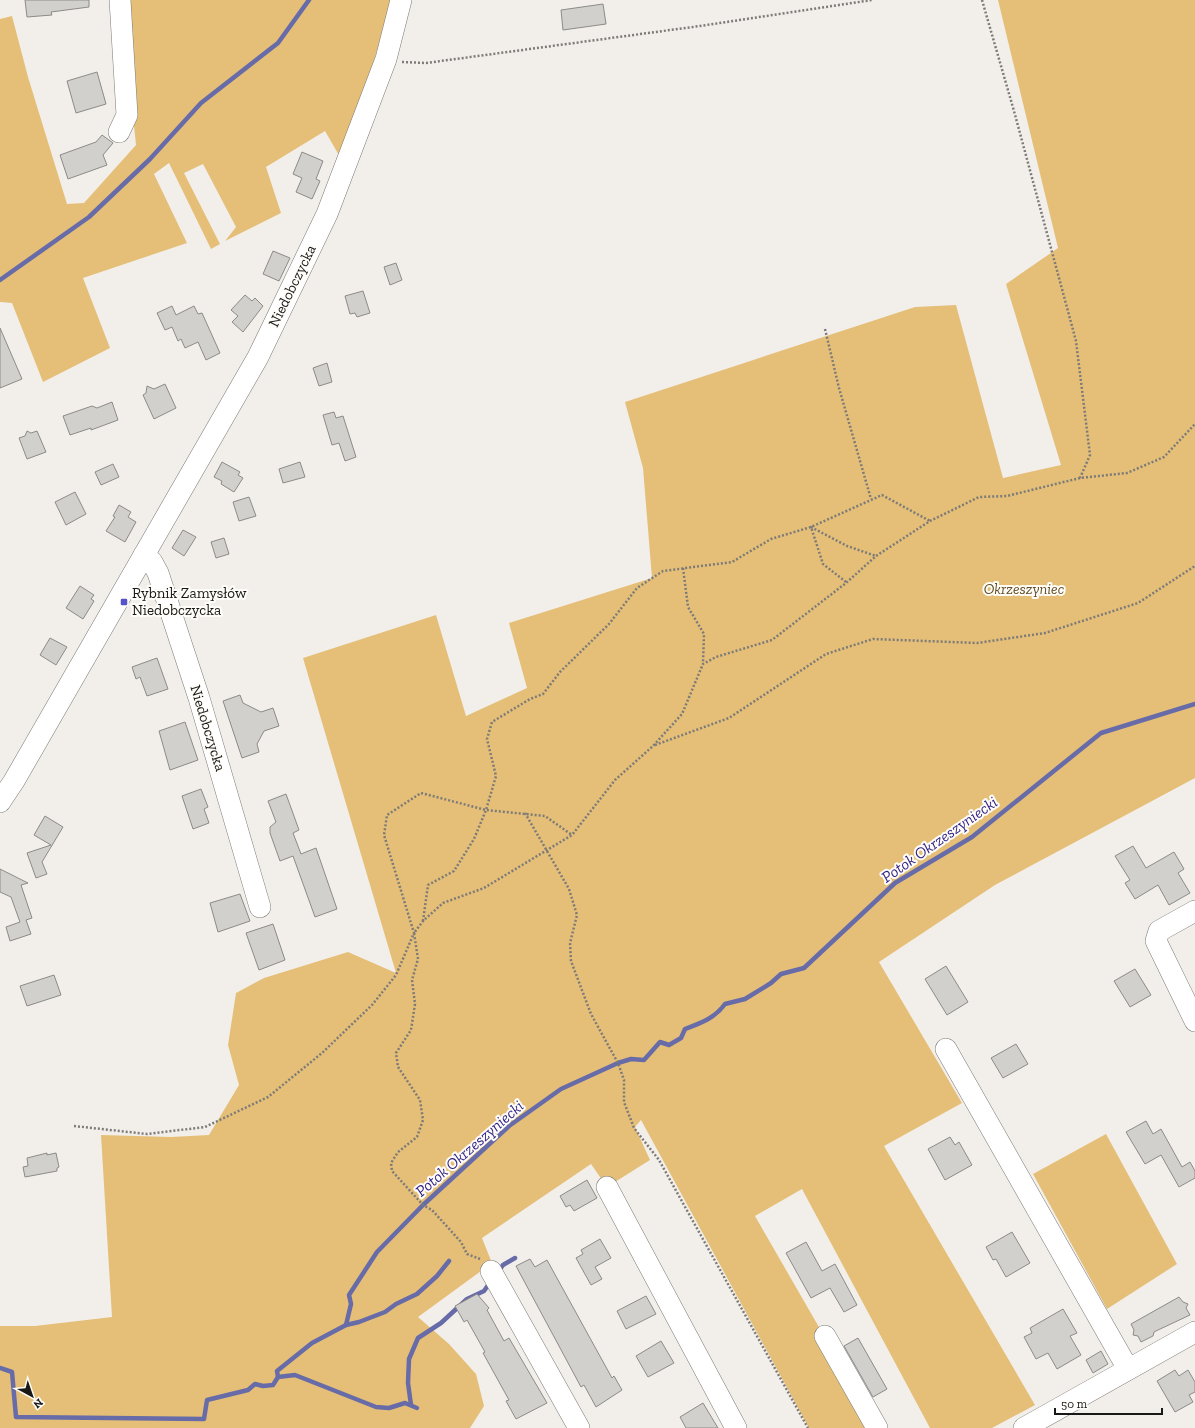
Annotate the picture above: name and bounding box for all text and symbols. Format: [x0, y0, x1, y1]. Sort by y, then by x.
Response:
street label: Niedobczycka [264, 242, 320, 330]
park label: Okrzeszyniec [984, 580, 1064, 598]
place label: Rybnik Zamysłów Niedobczycka [132, 584, 247, 619]
marker: Rybnik Zamysłów Niedobczycka [119, 597, 129, 607]
street label: Niedobczycka [186, 683, 230, 773]
water label: Potok Okrzeszyniecki [878, 792, 1001, 887]
water label: Potok Okrzeszyniecki [411, 1096, 527, 1201]
north arrow [12, 1376, 52, 1416]
scale bar [1055, 1390, 1162, 1416]
text: N [30, 1396, 45, 1411]
text: 50 m [1061, 1397, 1088, 1411]

